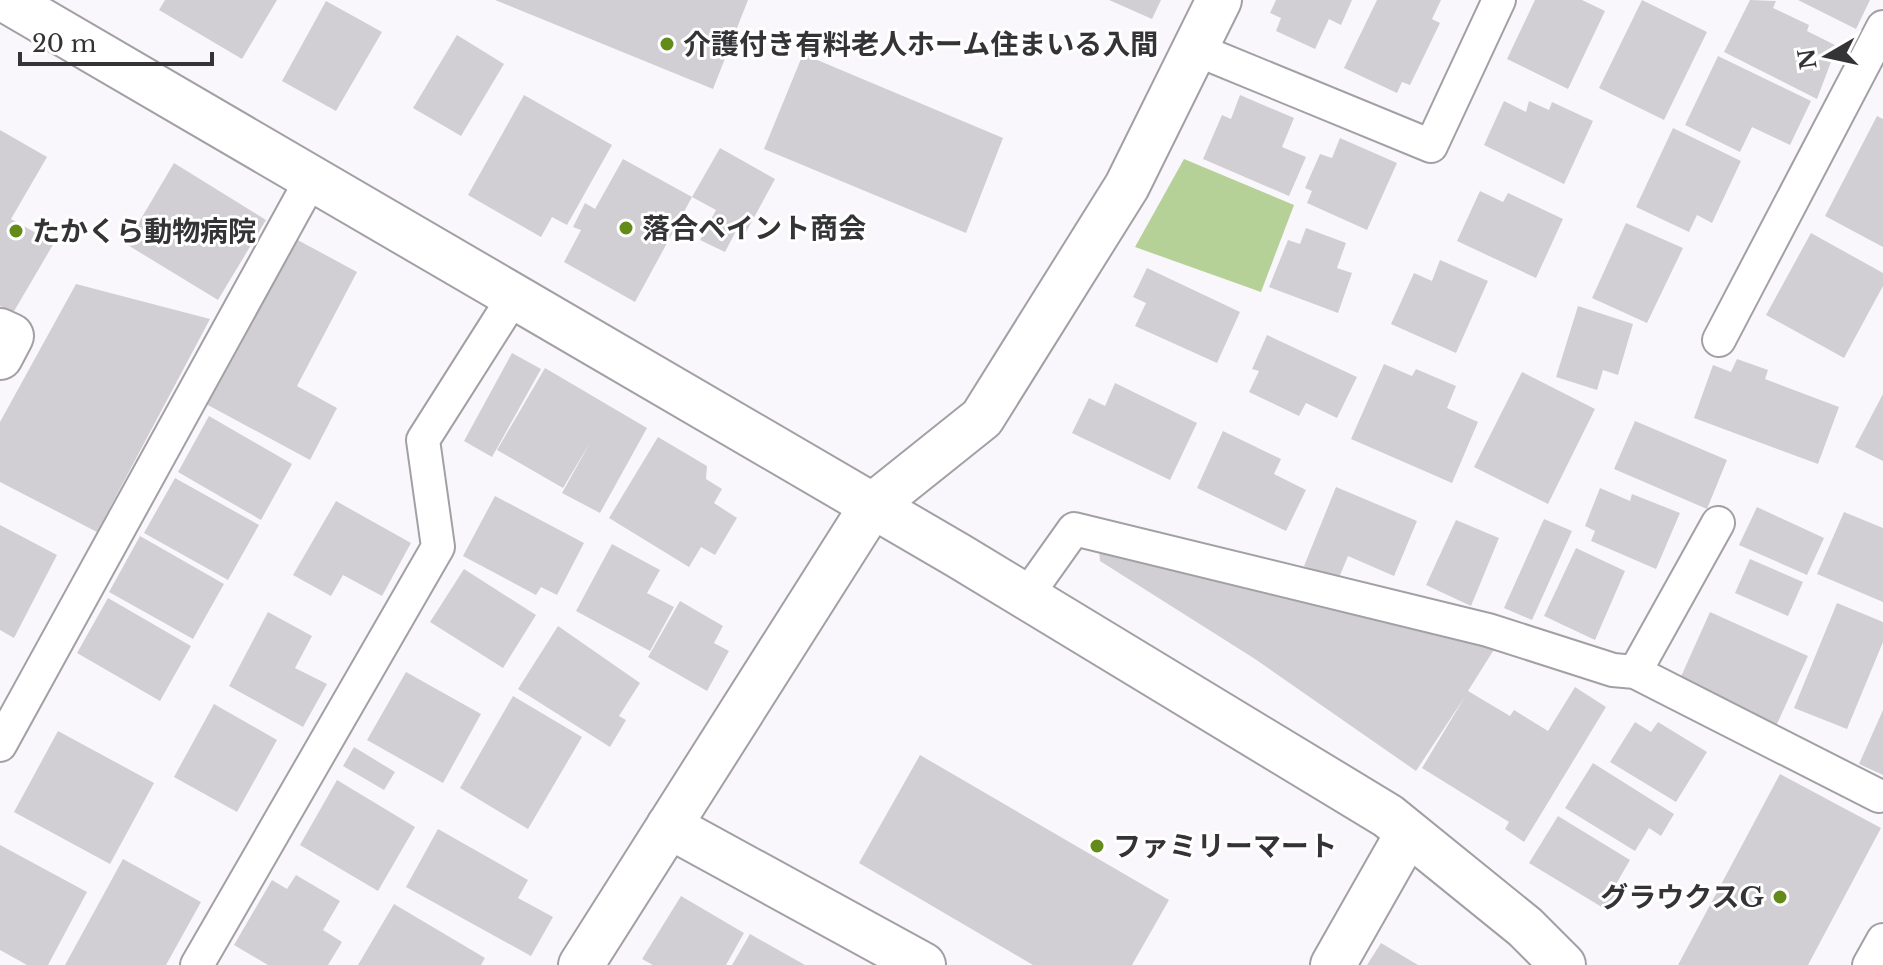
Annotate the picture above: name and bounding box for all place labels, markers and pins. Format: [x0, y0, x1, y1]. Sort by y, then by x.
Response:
place label: 介護付き有料老人ホーム住まいる入間 [683, 27, 1158, 62]
marker: 介護付き有料老人ホーム住まいる入間 [658, 35, 676, 53]
place label: 落合ペイント商会 [642, 211, 866, 246]
place label: たかくら動物病院 [32, 214, 256, 249]
marker: 落合ペイント商会 [617, 219, 635, 237]
marker: たかくら動物病院 [7, 222, 25, 240]
place label: ファミリーマート [1113, 829, 1337, 864]
marker: ファミリーマート [1088, 837, 1106, 855]
place label: グラウクスG [1600, 880, 1764, 915]
marker: グラウクスG [1771, 888, 1789, 906]

